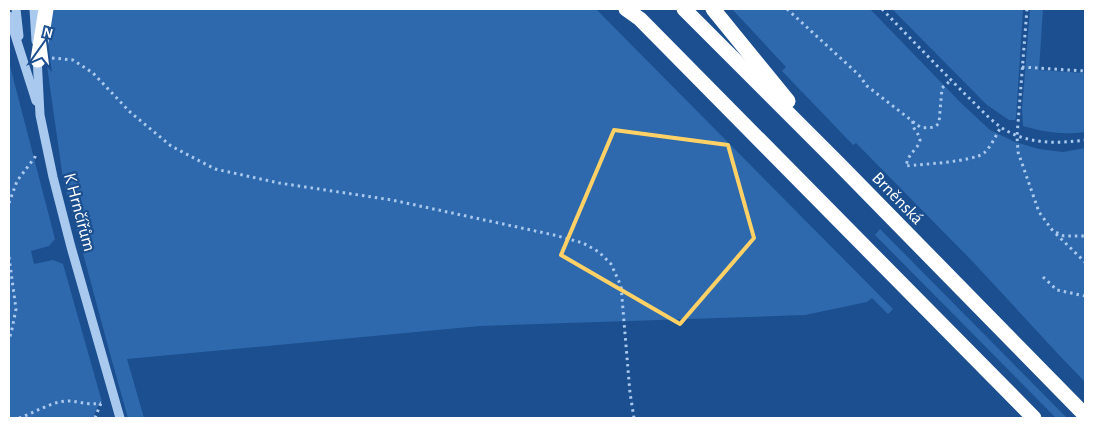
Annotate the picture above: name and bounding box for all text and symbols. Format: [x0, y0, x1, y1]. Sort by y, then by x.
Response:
north arrow [20, 20, 70, 70]
text: N [41, 25, 54, 41]
street label: Brněnská [868, 169, 926, 228]
street label: K Hrnčířům [60, 171, 98, 253]

